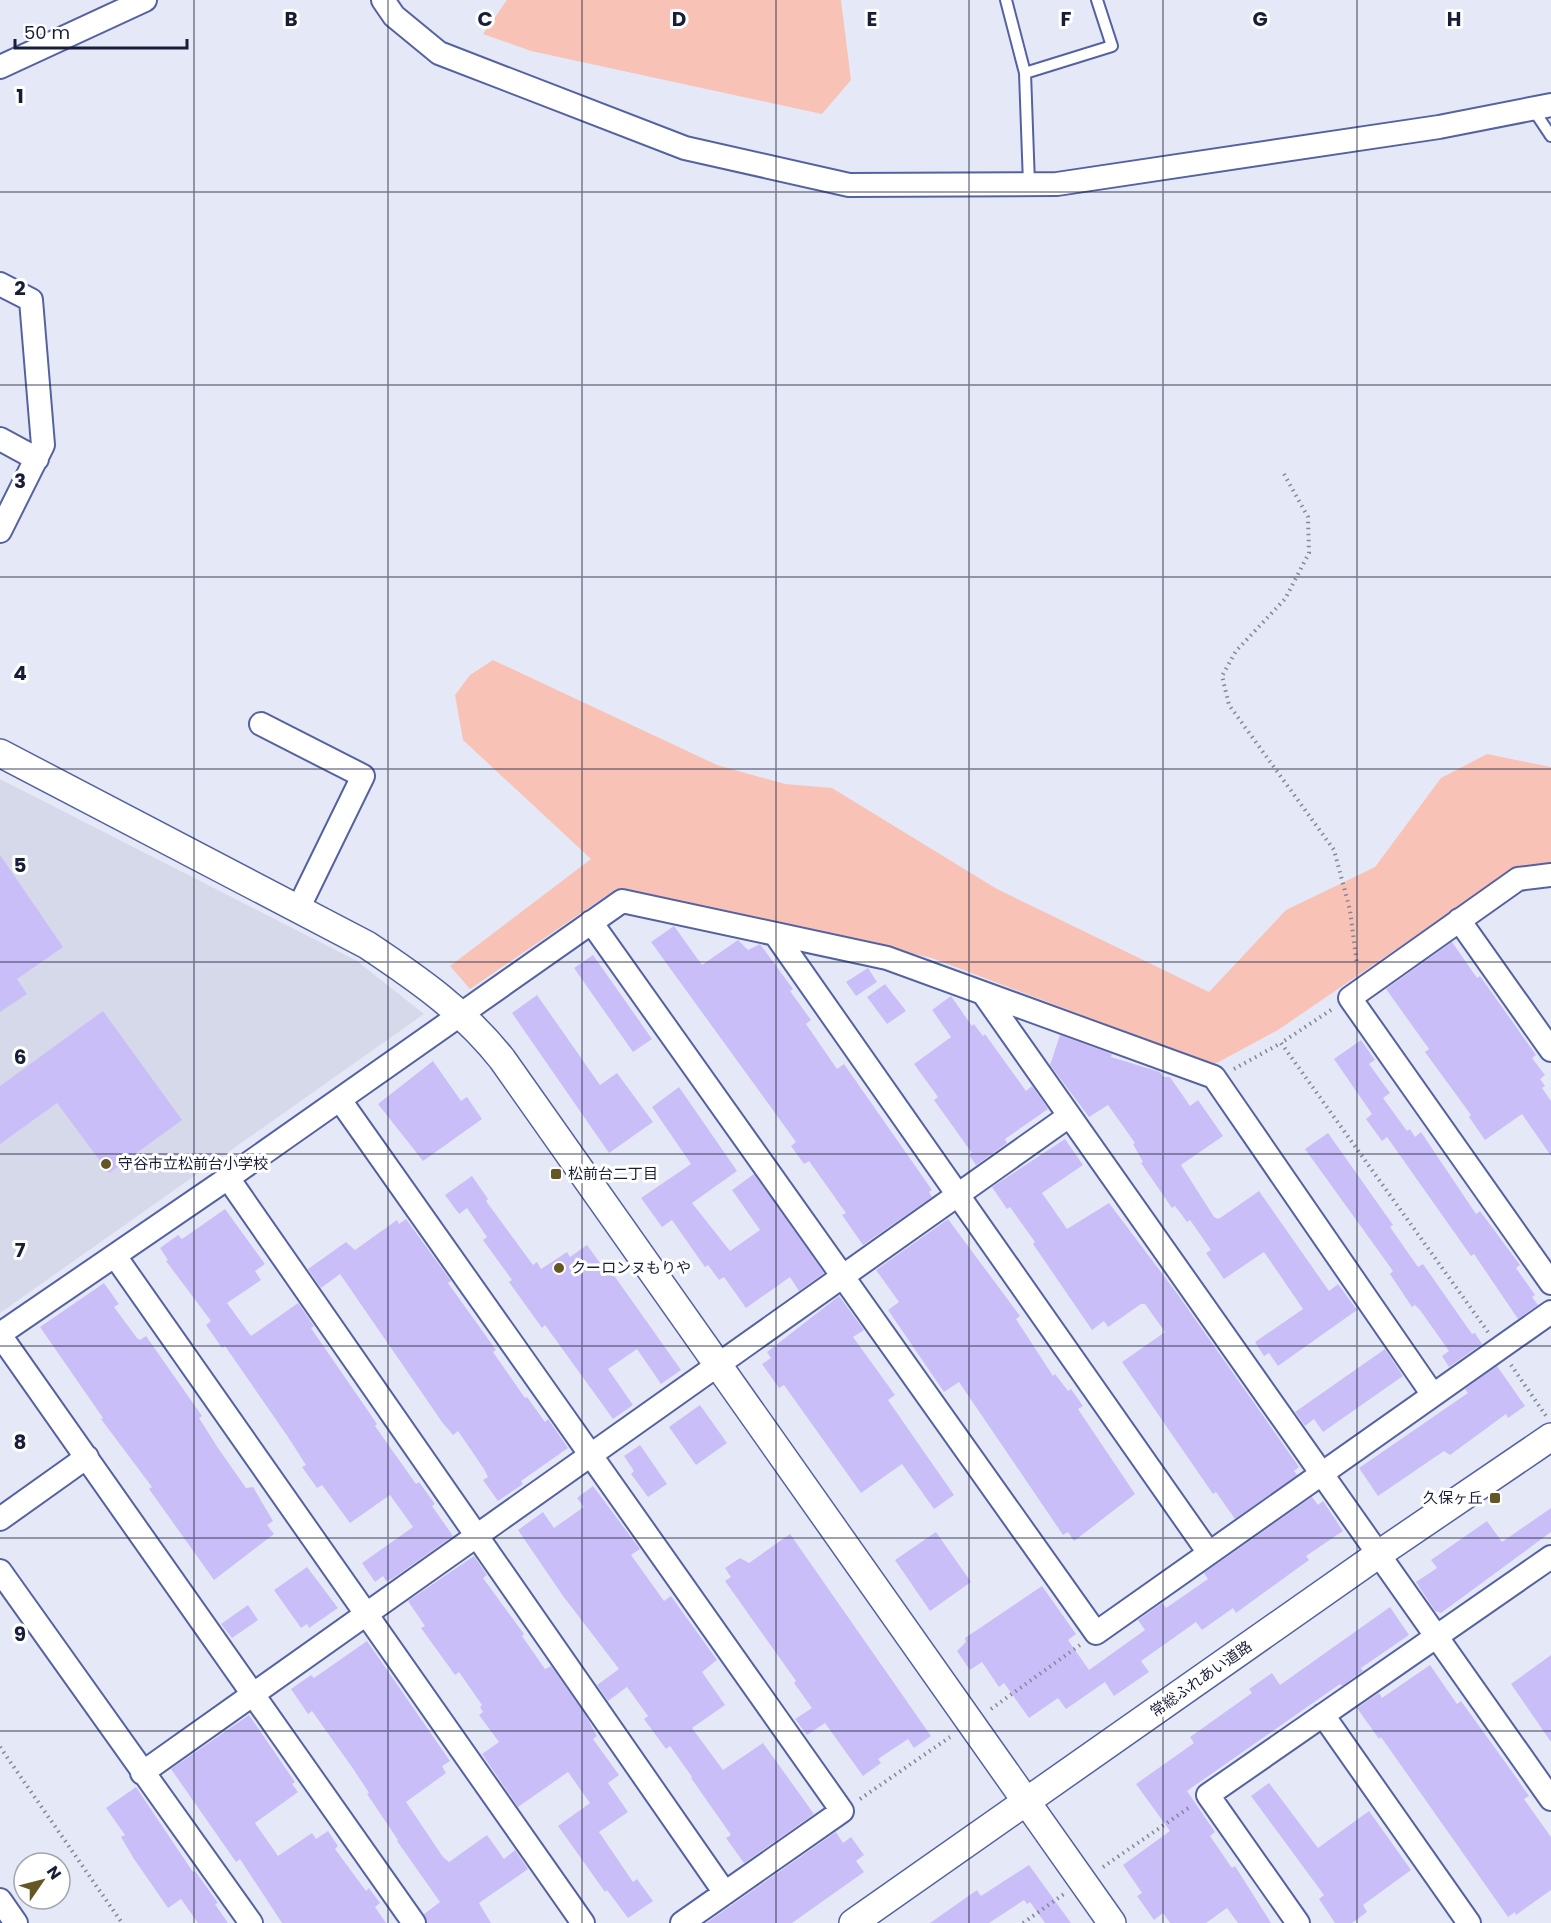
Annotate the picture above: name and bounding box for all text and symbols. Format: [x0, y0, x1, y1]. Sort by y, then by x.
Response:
text: B [284, 5, 298, 33]
text: C [477, 5, 493, 33]
text: D [672, 5, 686, 33]
text: E [867, 5, 877, 33]
text: F [1061, 5, 1072, 33]
text: G [1252, 5, 1268, 33]
text: H [1447, 5, 1461, 33]
scale bar [15, 12, 188, 50]
text: 50 m [24, 20, 70, 45]
text: 1 [16, 82, 24, 110]
text: 2 [14, 274, 26, 302]
text: 3 [14, 467, 26, 495]
text: 4 [13, 659, 27, 687]
text: 5 [14, 851, 27, 879]
text: 6 [14, 1043, 26, 1071]
place label: 守谷市立松前台小学校 [118, 1153, 268, 1174]
marker: 守谷市立松前台小学校 [99, 1157, 113, 1171]
place label: 松前台二丁目 [568, 1163, 658, 1184]
marker: 松前台二丁目 [549, 1167, 563, 1181]
text: 7 [15, 1236, 26, 1264]
place label: クーロンヌもりや [571, 1257, 691, 1278]
marker: クーロンヌもりや [552, 1261, 566, 1275]
text: 8 [14, 1428, 26, 1456]
place label: 久保ヶ丘 [1423, 1487, 1483, 1508]
marker: 久保ヶ丘 [1488, 1491, 1502, 1505]
text: 9 [14, 1620, 26, 1648]
street label: 常総ふれあい道路 [1146, 1636, 1256, 1722]
north arrow [12, 1851, 72, 1911]
text: N [41, 1861, 67, 1884]

